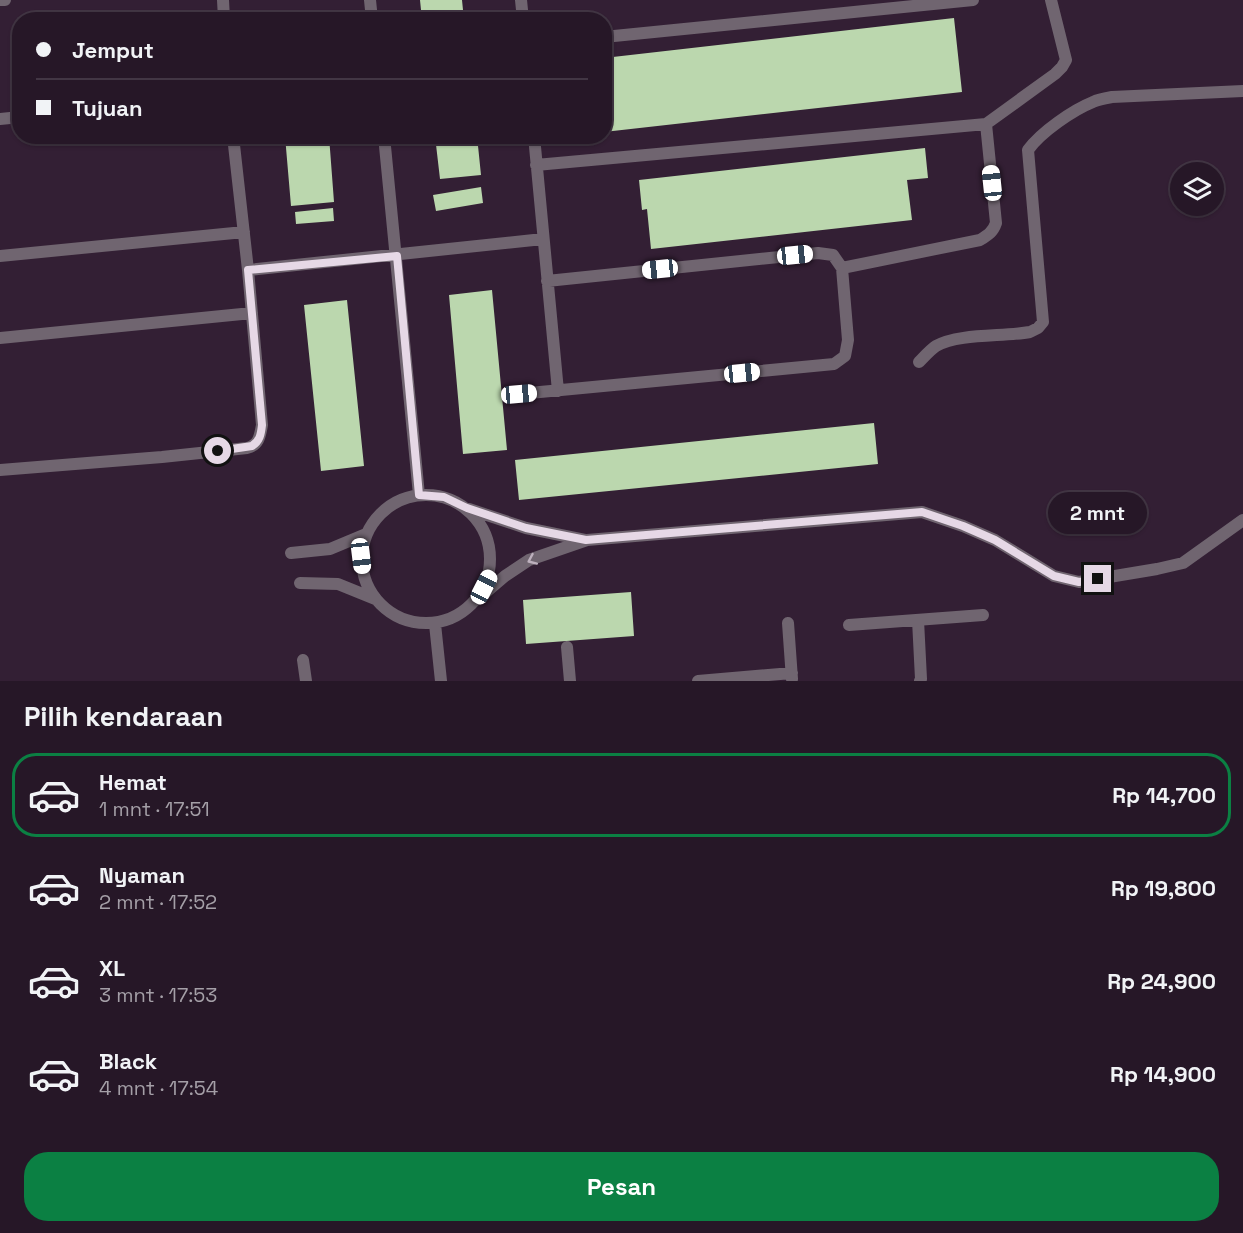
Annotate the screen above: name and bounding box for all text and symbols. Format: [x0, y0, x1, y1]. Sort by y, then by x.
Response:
text: Jemput [72, 36, 154, 64]
text: Tujuan [72, 94, 143, 122]
map controls [1170, 162, 1224, 216]
button: layers [1170, 162, 1224, 216]
car [981, 164, 1003, 202]
car [776, 244, 814, 266]
car [641, 258, 679, 280]
car [723, 362, 761, 384]
car [500, 383, 538, 405]
route start [204, 437, 231, 464]
callout: 2 mnt [1048, 492, 1148, 534]
text: 2 mnt [1070, 500, 1125, 526]
car [350, 537, 372, 575]
one-way arrow [527, 553, 538, 565]
route end [1084, 565, 1111, 592]
car [468, 567, 500, 607]
text: Pilih kendaraan [24, 699, 223, 734]
icon: car [27, 768, 81, 822]
text: Hemat [99, 768, 167, 796]
text: Rp 14,700 [1112, 781, 1216, 809]
text: 1 mnt · 17:51 [99, 796, 210, 822]
icon: car [27, 861, 81, 915]
text: Nyaman [99, 861, 185, 889]
text: Rp 19,800 [1111, 874, 1216, 902]
text: 2 mnt · 17:52 [99, 889, 217, 915]
icon: car [27, 954, 81, 1008]
text: XL [99, 954, 125, 982]
text: Rp 24,900 [1107, 967, 1216, 995]
text: 3 mnt · 17:53 [99, 982, 217, 1008]
icon: car [27, 1047, 81, 1101]
text: Black [99, 1047, 157, 1075]
text: Rp 14,900 [1110, 1060, 1216, 1088]
text: 4 mnt · 17:54 [99, 1075, 218, 1101]
button: Pesan [24, 1152, 1219, 1221]

